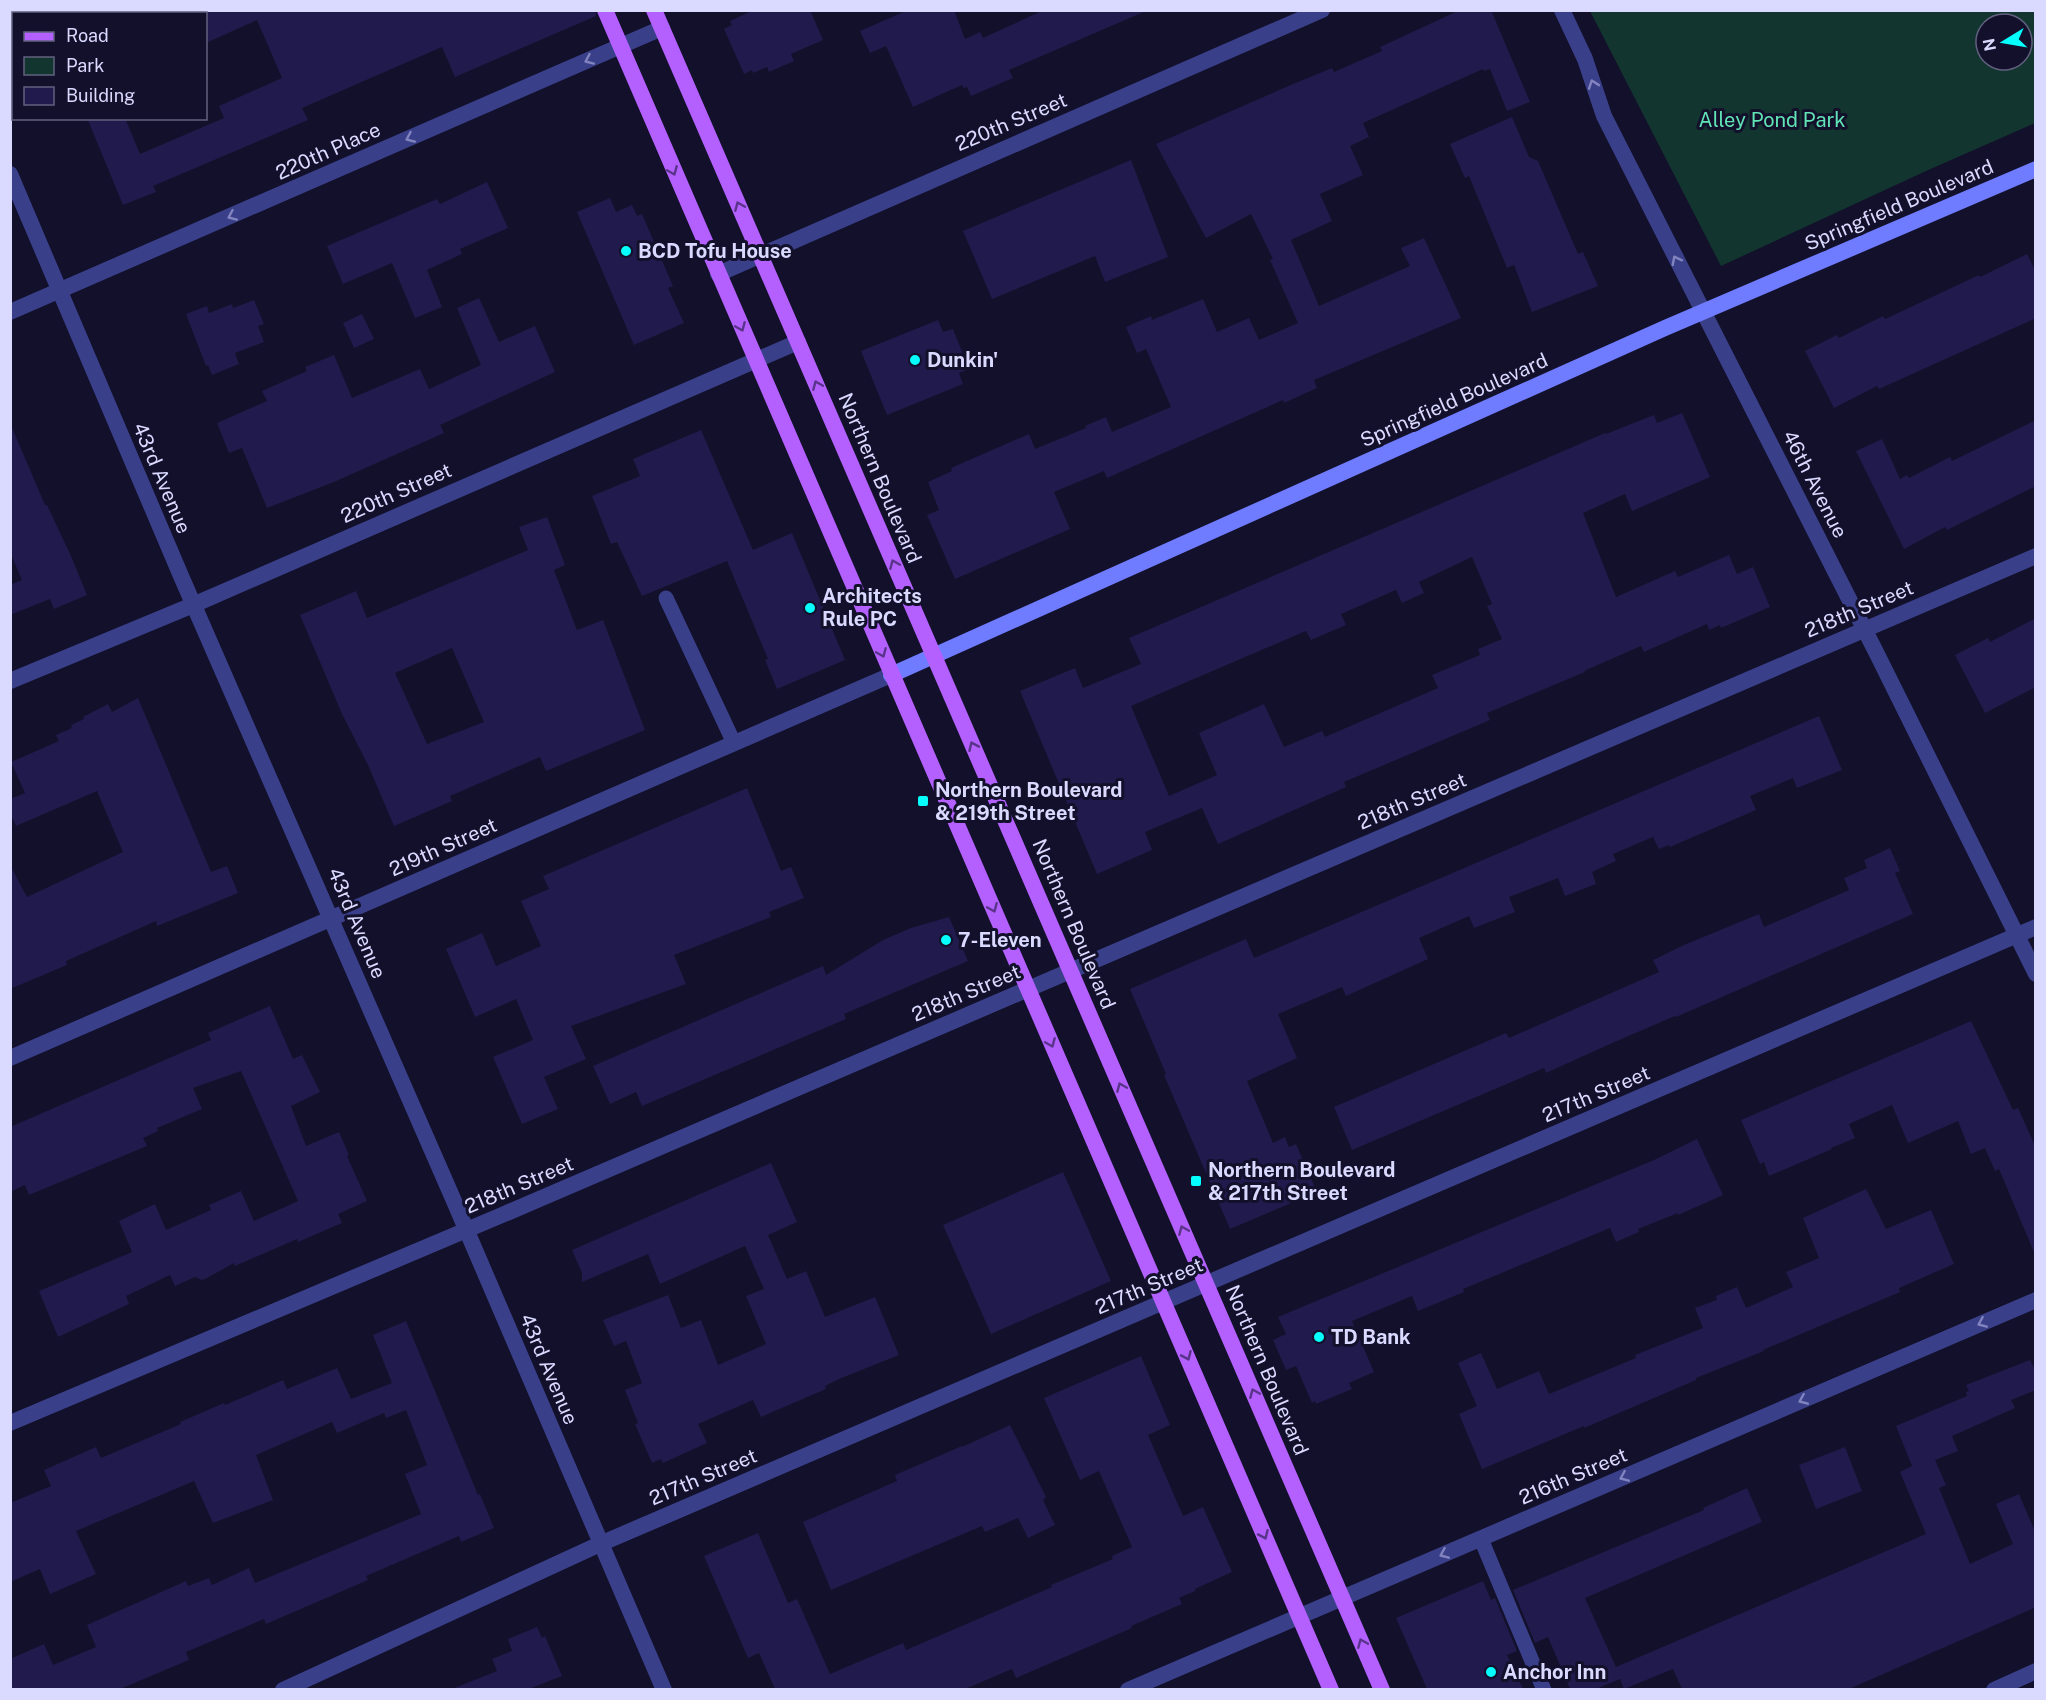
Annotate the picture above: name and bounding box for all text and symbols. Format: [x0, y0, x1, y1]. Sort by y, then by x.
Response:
legend [12, 12, 207, 120]
north arrow [1974, 12, 2034, 72]
text: Road [66, 25, 109, 46]
text: N [1979, 37, 2000, 53]
one-way arrow [584, 53, 595, 65]
text: Park [66, 55, 104, 76]
one-way arrow [1587, 79, 1600, 90]
text: Building [66, 85, 135, 106]
street label: 220th Street [952, 88, 1070, 156]
park label: Alley Pond Park [1698, 108, 1846, 132]
street label: 220th Place [272, 117, 384, 185]
one-way arrow [406, 131, 417, 143]
street label: Springfield Boulevard [1801, 154, 1997, 256]
one-way arrow [666, 165, 678, 176]
one-way arrow [734, 201, 746, 212]
one-way arrow [227, 209, 238, 221]
place label: BCD Tofu House [638, 239, 792, 263]
marker: BCD Tofu House [619, 244, 633, 258]
one-way arrow [1672, 255, 1684, 266]
one-way arrow [734, 321, 746, 332]
place label: Dunkin' [927, 348, 998, 372]
street label: Springfield Boulevard [1357, 348, 1551, 452]
marker: Dunkin' [908, 353, 922, 367]
one-way arrow [812, 380, 824, 391]
street label: Northern Boulevard [833, 389, 927, 567]
street label: 43rd Avenue [128, 419, 196, 537]
street label: 46th Avenue [1778, 426, 1852, 542]
street label: 220th Street [337, 458, 455, 528]
one-way arrow [889, 559, 901, 570]
street label: 218th Street [1801, 575, 1917, 643]
place label: Architects Rule PC [822, 584, 922, 631]
marker: Architects Rule PC [803, 601, 817, 615]
one-way arrow [875, 647, 887, 658]
one-way arrow [969, 742, 981, 753]
street label: 218th Street [1354, 767, 1470, 835]
place label: Northern Boulevard & 219th Street [935, 778, 1123, 825]
marker: Northern Boulevard & 219th Street [916, 794, 930, 808]
street label: 219th Street [386, 813, 500, 881]
street label: Northern Boulevard [1027, 835, 1121, 1013]
street label: 43rd Avenue [323, 864, 391, 982]
one-way arrow [985, 902, 997, 913]
place label: 7-Eleven [958, 928, 1042, 952]
marker: 7-Eleven [939, 933, 953, 947]
street label: 218th Street [908, 959, 1024, 1027]
one-way arrow [1044, 1037, 1056, 1048]
street label: 217th Street [1539, 1061, 1653, 1127]
one-way arrow [1116, 1082, 1128, 1093]
street label: 218th Street [461, 1151, 577, 1219]
place label: Northern Boulevard & 217th Street [1208, 1158, 1396, 1205]
marker: Northern Boulevard & 217th Street [1189, 1174, 1203, 1188]
one-way arrow [1179, 1226, 1191, 1237]
street label: 217th Street [1092, 1253, 1206, 1319]
street label: Northern Boulevard [1220, 1281, 1314, 1459]
street label: 43rd Avenue [515, 1310, 583, 1428]
one-way arrow [1977, 1316, 1988, 1328]
place label: TD Bank [1331, 1325, 1411, 1349]
marker: TD Bank [1312, 1330, 1326, 1344]
one-way arrow [1179, 1350, 1191, 1361]
one-way arrow [1249, 1388, 1261, 1399]
one-way arrow [1798, 1393, 1809, 1405]
street label: 216th Street [1515, 1442, 1631, 1510]
street label: 217th Street [646, 1444, 760, 1510]
one-way arrow [1619, 1470, 1630, 1482]
one-way arrow [1257, 1529, 1269, 1540]
one-way arrow [1440, 1547, 1451, 1559]
one-way arrow [1358, 1639, 1370, 1650]
place label: Anchor Inn [1503, 1660, 1606, 1684]
marker: Anchor Inn [1484, 1665, 1498, 1679]

